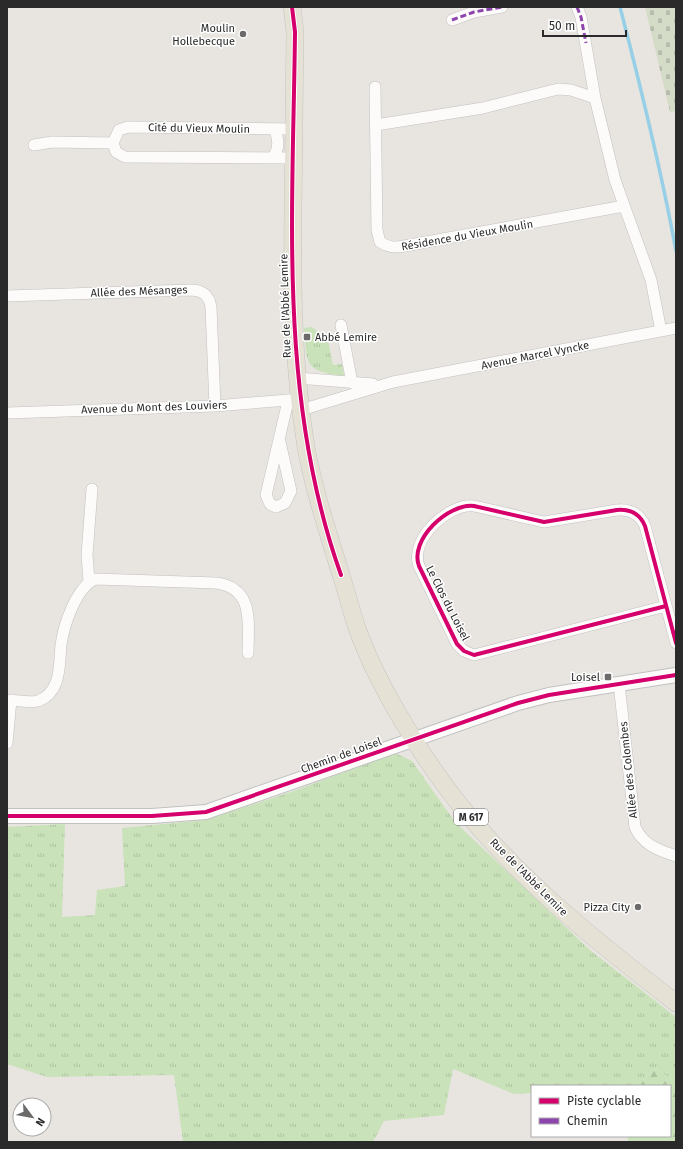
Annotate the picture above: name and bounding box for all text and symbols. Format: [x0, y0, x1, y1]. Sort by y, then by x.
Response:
scale bar [543, 12, 626, 38]
text: 50 m [549, 19, 575, 33]
place label: Moulin Hollebecque [172, 22, 235, 48]
marker: Moulin Hollebecque [238, 29, 248, 39]
street label: Cité du Vieux Moulin [148, 121, 250, 136]
street label: Résidence du Vieux Moulin [400, 217, 534, 253]
street label: Rue de l'Abbé Lemire [277, 254, 294, 358]
street label: Allée des Mésanges [90, 283, 188, 300]
place label: Abbé Lemire [315, 331, 377, 344]
marker: Abbé Lemire [302, 332, 312, 342]
street label: Avenue Marcel Vyncke [480, 339, 590, 372]
street label: Avenue du Mont des Louviers [81, 398, 227, 417]
street label: Le Clos du Loisel [423, 563, 472, 643]
place label: Loisel [571, 671, 600, 684]
marker: Loisel [603, 672, 613, 682]
street label: Allée des Colombes [617, 721, 640, 819]
street label: Chemin de Loisel [299, 735, 383, 776]
road number: M 617 [454, 809, 488, 825]
street label: Rue de l'Abbé Lemire [487, 836, 570, 919]
place label: Pizza City [584, 901, 631, 914]
marker: Pizza City [633, 902, 643, 912]
legend [531, 1085, 671, 1137]
text: Piste cyclable [567, 1094, 641, 1108]
north arrow [12, 1097, 52, 1137]
text: Chemin [567, 1114, 608, 1128]
text: N [33, 1115, 48, 1129]

